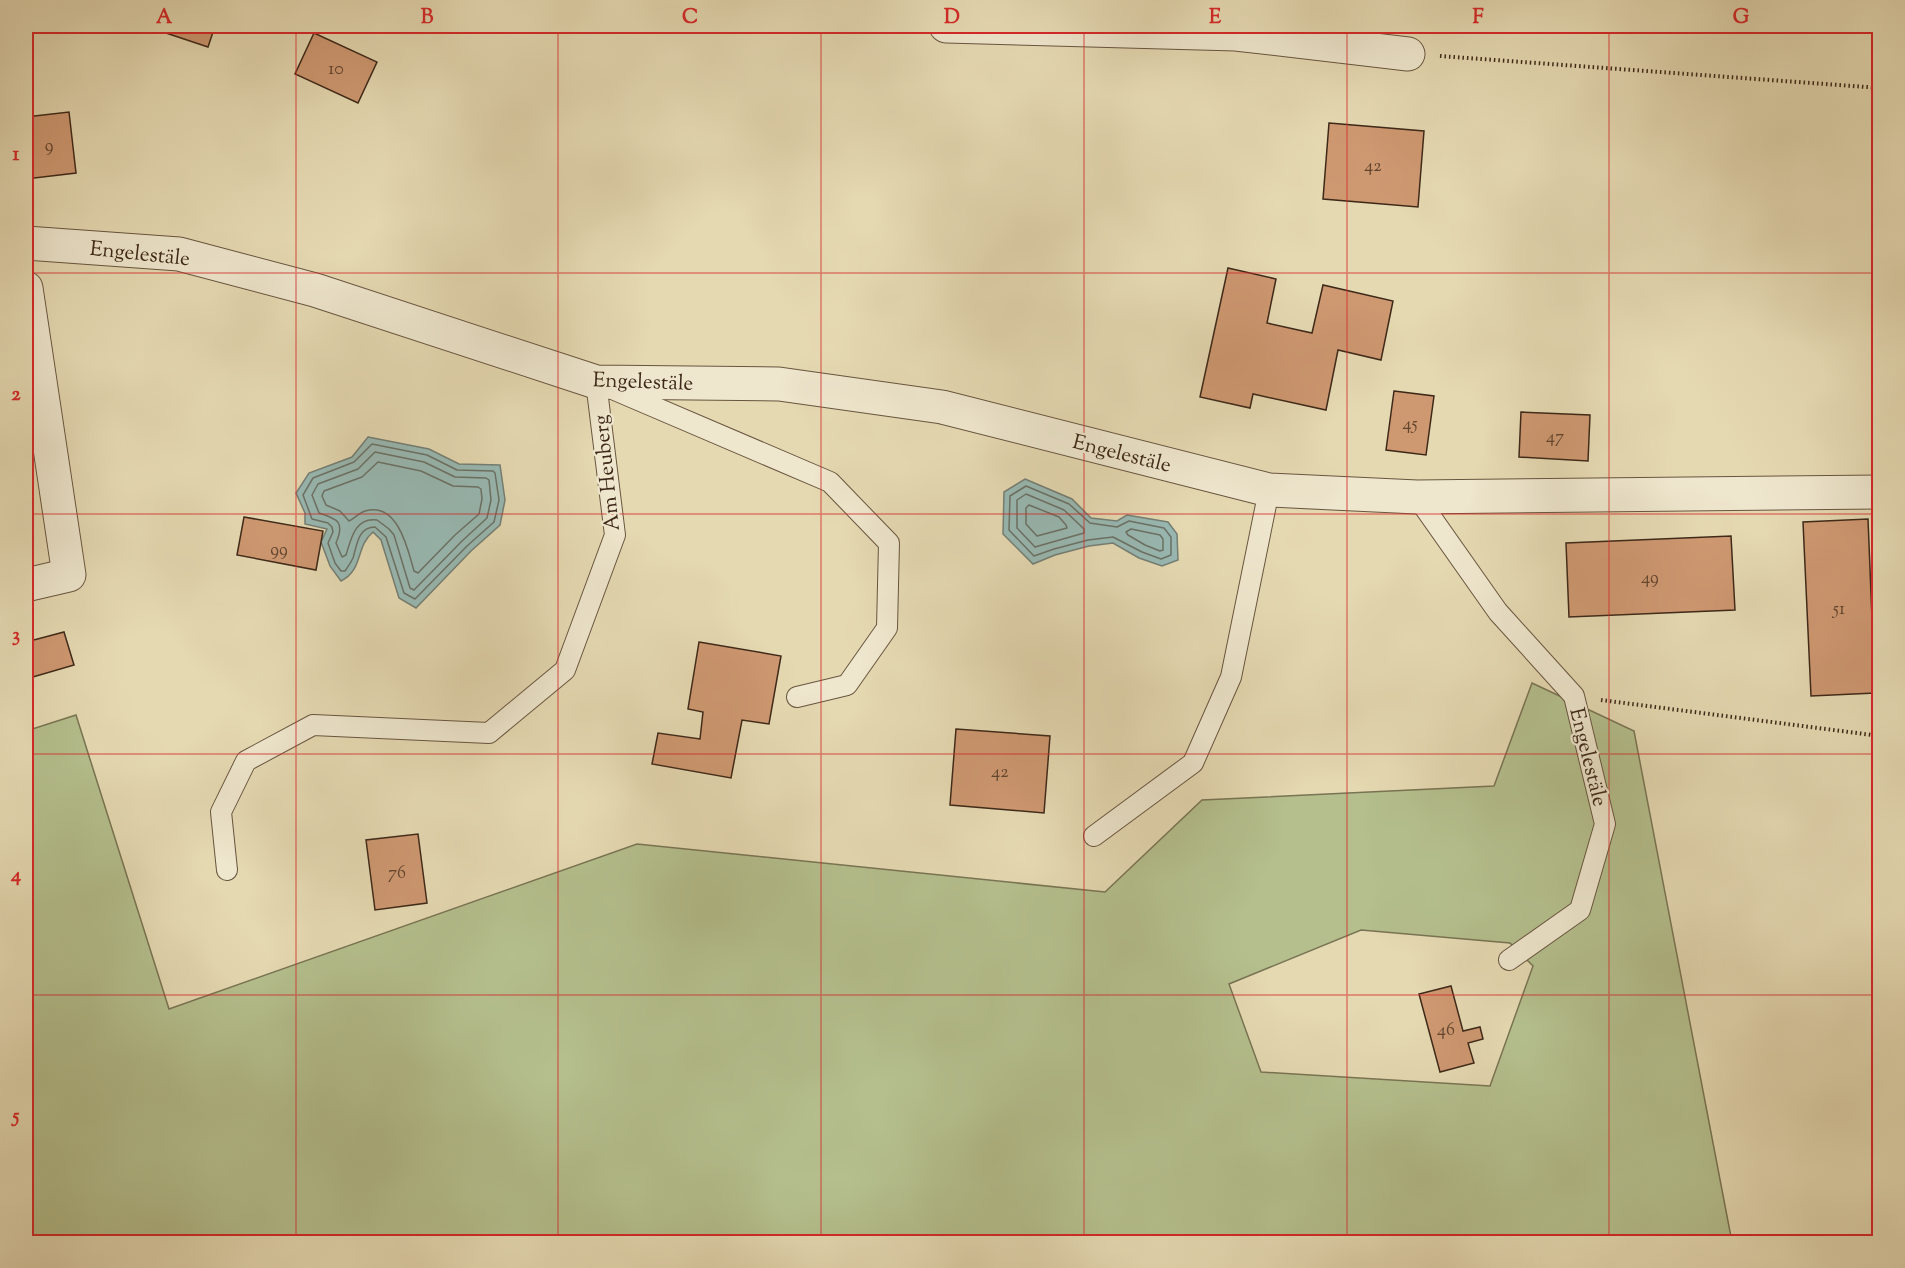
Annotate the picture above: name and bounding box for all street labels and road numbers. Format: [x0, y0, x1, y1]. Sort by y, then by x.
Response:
street label: Engelestäle [88, 235, 191, 275]
street label: Engelestäle [592, 366, 694, 400]
street label: Am Heuberg [587, 413, 629, 532]
street label: Engelestäle [1069, 428, 1174, 482]
street label: Engelestäle [1560, 705, 1614, 810]

